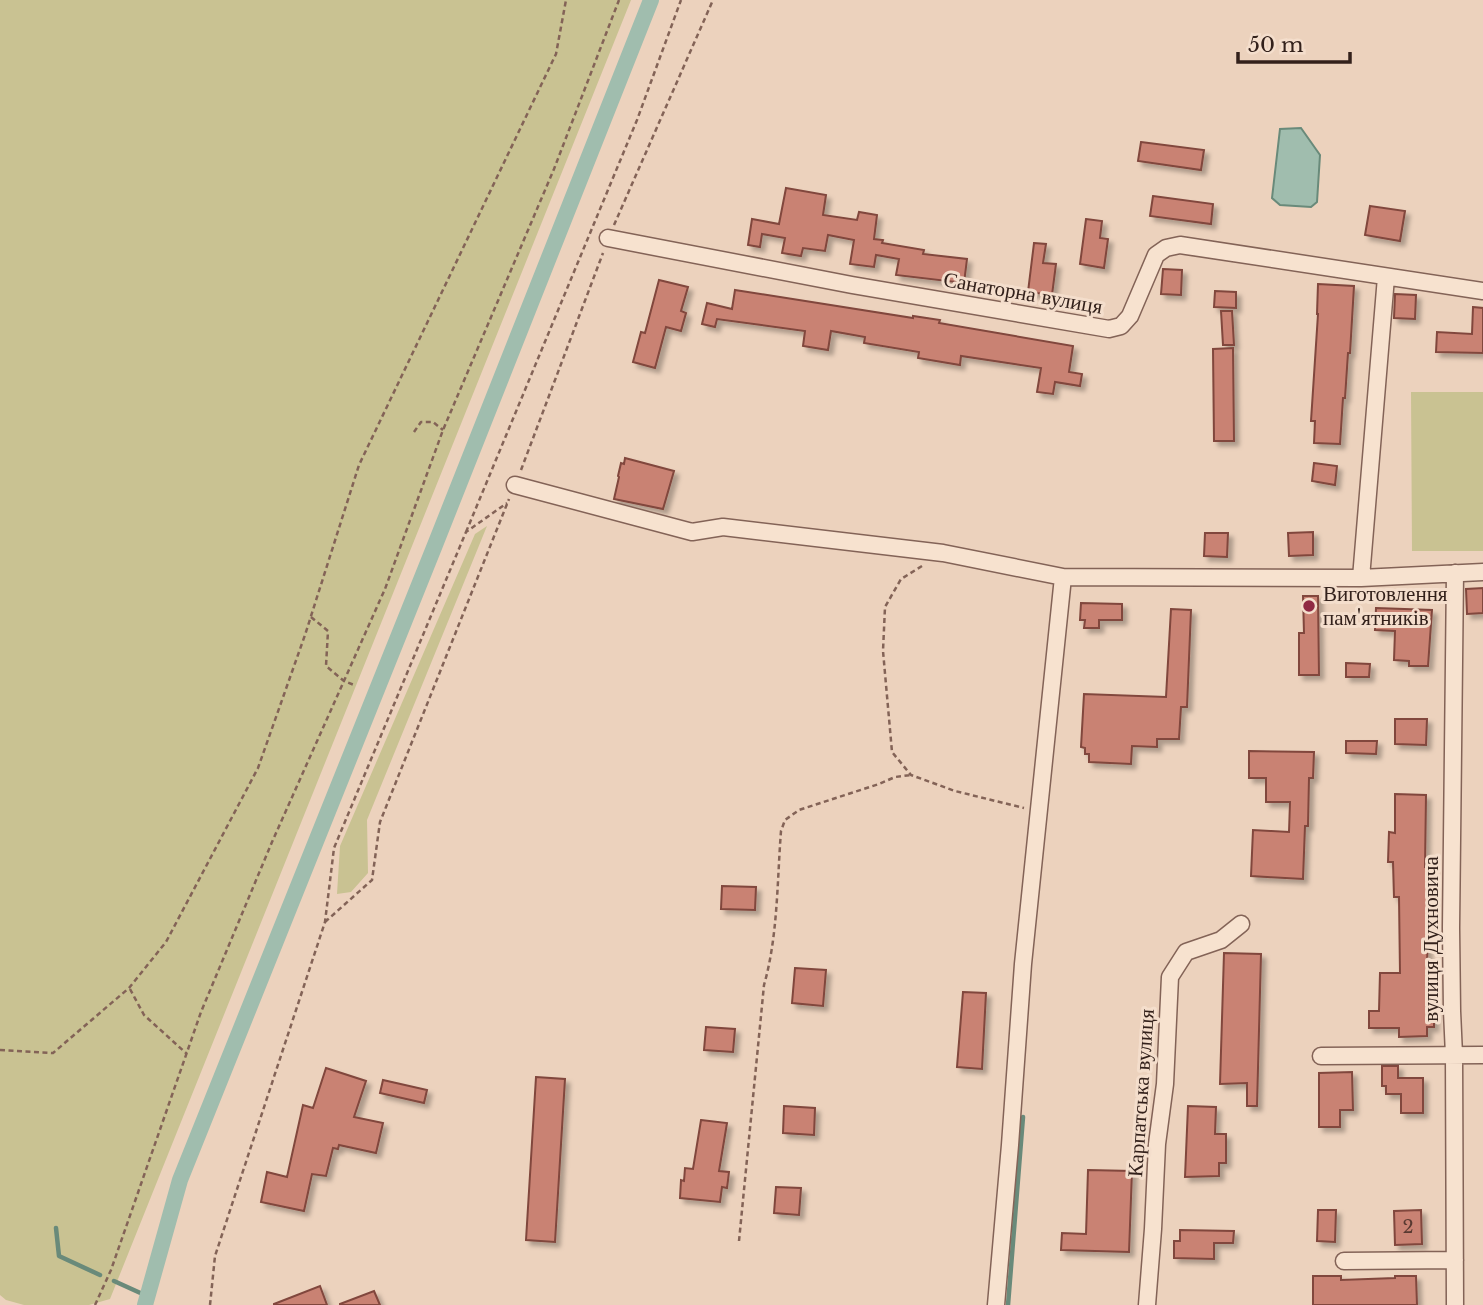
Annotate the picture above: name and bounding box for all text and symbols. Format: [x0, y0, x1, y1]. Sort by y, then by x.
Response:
scale bar [1238, 21, 1350, 65]
text: 50 m [1248, 32, 1304, 58]
street label: Санаторна вулиця [941, 266, 1105, 320]
place label: Виготовлення пам'ятників [1323, 581, 1448, 631]
marker: Виготовлення пам'ятників [1301, 598, 1317, 614]
street label: вулиця Духновича [1418, 856, 1444, 1022]
street label: Карпатська вулиця [1122, 1008, 1160, 1178]
house number: 2 [1402, 1216, 1414, 1238]

